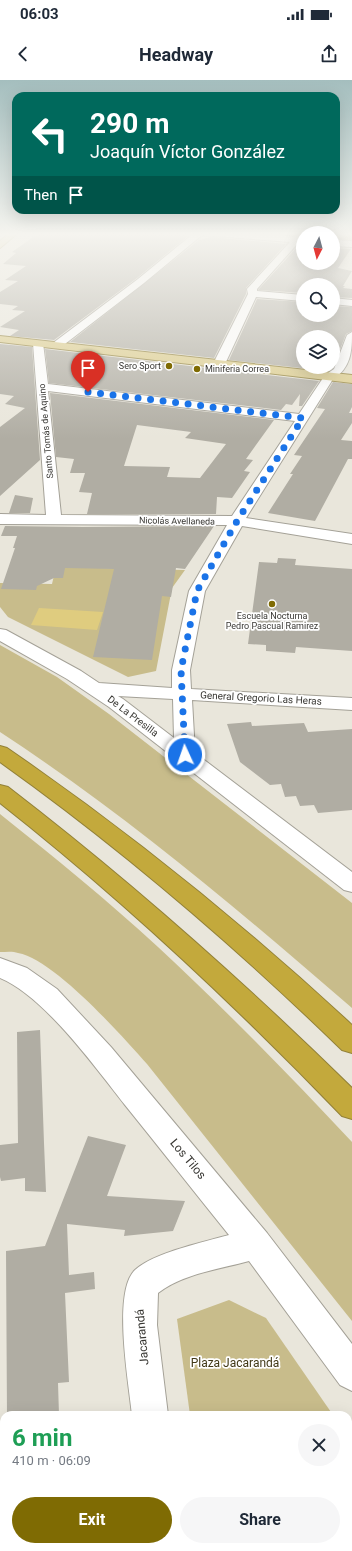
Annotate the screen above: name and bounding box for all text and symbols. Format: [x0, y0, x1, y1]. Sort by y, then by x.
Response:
text: 06:03 [20, 5, 59, 23]
icon: back [12, 43, 34, 65]
icon: share [318, 43, 340, 65]
text: Headway [139, 44, 213, 65]
text: 290 m [90, 107, 169, 140]
icon: left [24, 108, 76, 160]
text: Joaquín Víctor González [90, 141, 285, 162]
icon: arrive [65, 184, 87, 206]
text: Then [24, 186, 57, 204]
north arrow [296, 226, 340, 270]
map controls [296, 226, 340, 374]
button: search [296, 278, 340, 322]
button: layers [296, 330, 340, 374]
pin [71, 351, 105, 392]
icon: arrive [77, 357, 99, 379]
place label: Sero Sport [119, 361, 161, 371]
marker: Sero Sport [164, 361, 174, 371]
marker: Miniferia Correa [192, 364, 202, 374]
place label: Miniferia Correa [205, 364, 269, 374]
street label: Santo Tomás de Aquino [37, 383, 55, 479]
street label: Nicolás Avellaneda [139, 515, 215, 527]
marker: Escuela Nocturna Pedro Pascual Ramirez [267, 599, 277, 609]
place label: Escuela Nocturna Pedro Pascual Ramirez [226, 611, 319, 631]
street label: General Gregorio Las Heras [200, 689, 322, 707]
street label: De La Presilla [106, 693, 160, 739]
position arrow [164, 734, 206, 776]
street label: Los Tilos [167, 1136, 209, 1182]
street label: Jacarandá [133, 1308, 151, 1366]
park label: Plaza Jacarandá [191, 1356, 279, 1370]
text: 6 min [12, 1424, 72, 1452]
button: close [298, 1424, 340, 1466]
text: 410 m · 06:09 [12, 1453, 91, 1468]
button: Exit [12, 1497, 172, 1543]
button: Share [180, 1497, 340, 1543]

